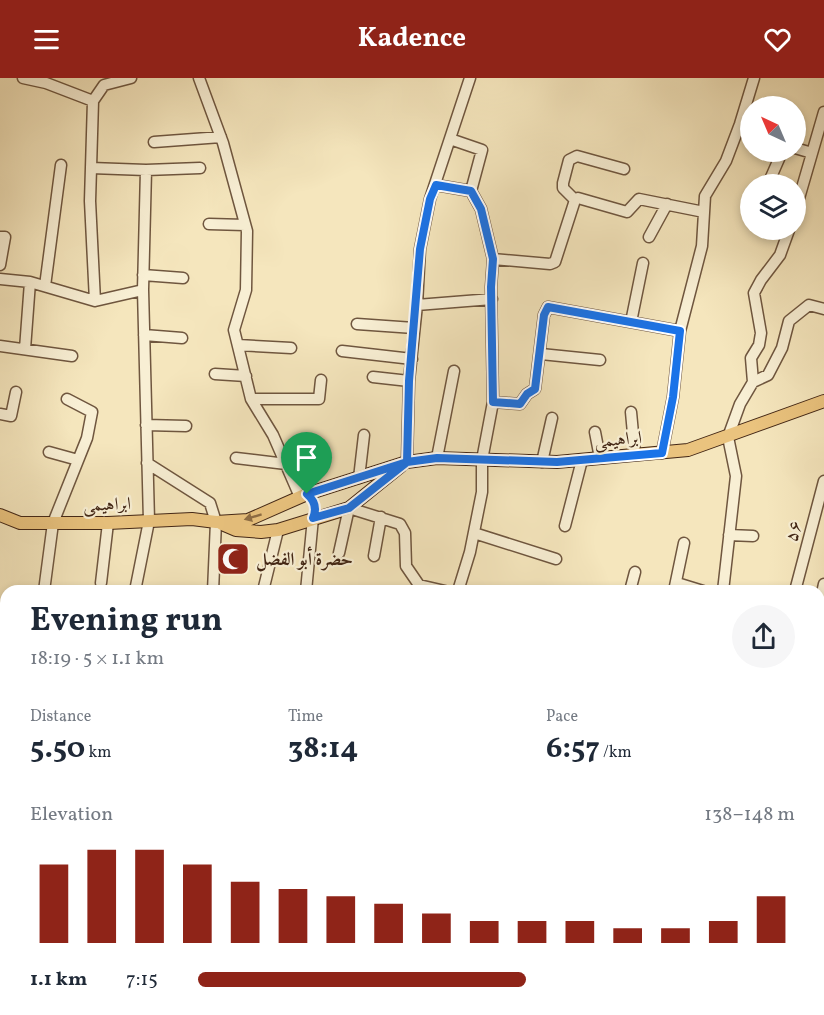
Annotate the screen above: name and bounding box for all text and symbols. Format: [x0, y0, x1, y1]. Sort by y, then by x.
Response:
text: Kadence [358, 20, 466, 58]
icon: menu [30, 23, 63, 56]
icon: heart [761, 23, 794, 56]
north arrow [740, 96, 806, 162]
map controls [740, 96, 806, 240]
button: layers [740, 174, 806, 240]
street label: ابراهیمی [593, 426, 643, 455]
pin [281, 432, 332, 494]
icon: arrive [290, 441, 323, 474]
street label: ابراهیمی [83, 492, 131, 519]
one-way arrow [244, 513, 262, 522]
street label: ۵۶ [780, 518, 809, 545]
mosque icon: حضرة أبو الفضل [215, 541, 251, 577]
place label: حضرة أبو الفضل [256, 546, 353, 573]
text: Evening run [30, 599, 223, 645]
button: share [732, 605, 795, 668]
text: 18:19 · 5 × 1.1 km [30, 645, 164, 673]
text: Distance [30, 706, 91, 728]
text: Time [288, 706, 323, 728]
text: Pace [546, 706, 578, 728]
text: 5.50 [30, 728, 85, 770]
text: 38:14 [288, 728, 358, 770]
text: 6:57 [546, 728, 600, 770]
text: km [85, 742, 111, 764]
text: /km [600, 742, 632, 764]
text: Elevation [30, 801, 113, 829]
text: 138–148 m [704, 801, 795, 829]
text: 1.1 km [30, 966, 87, 994]
text: 7:15 [126, 966, 158, 994]

